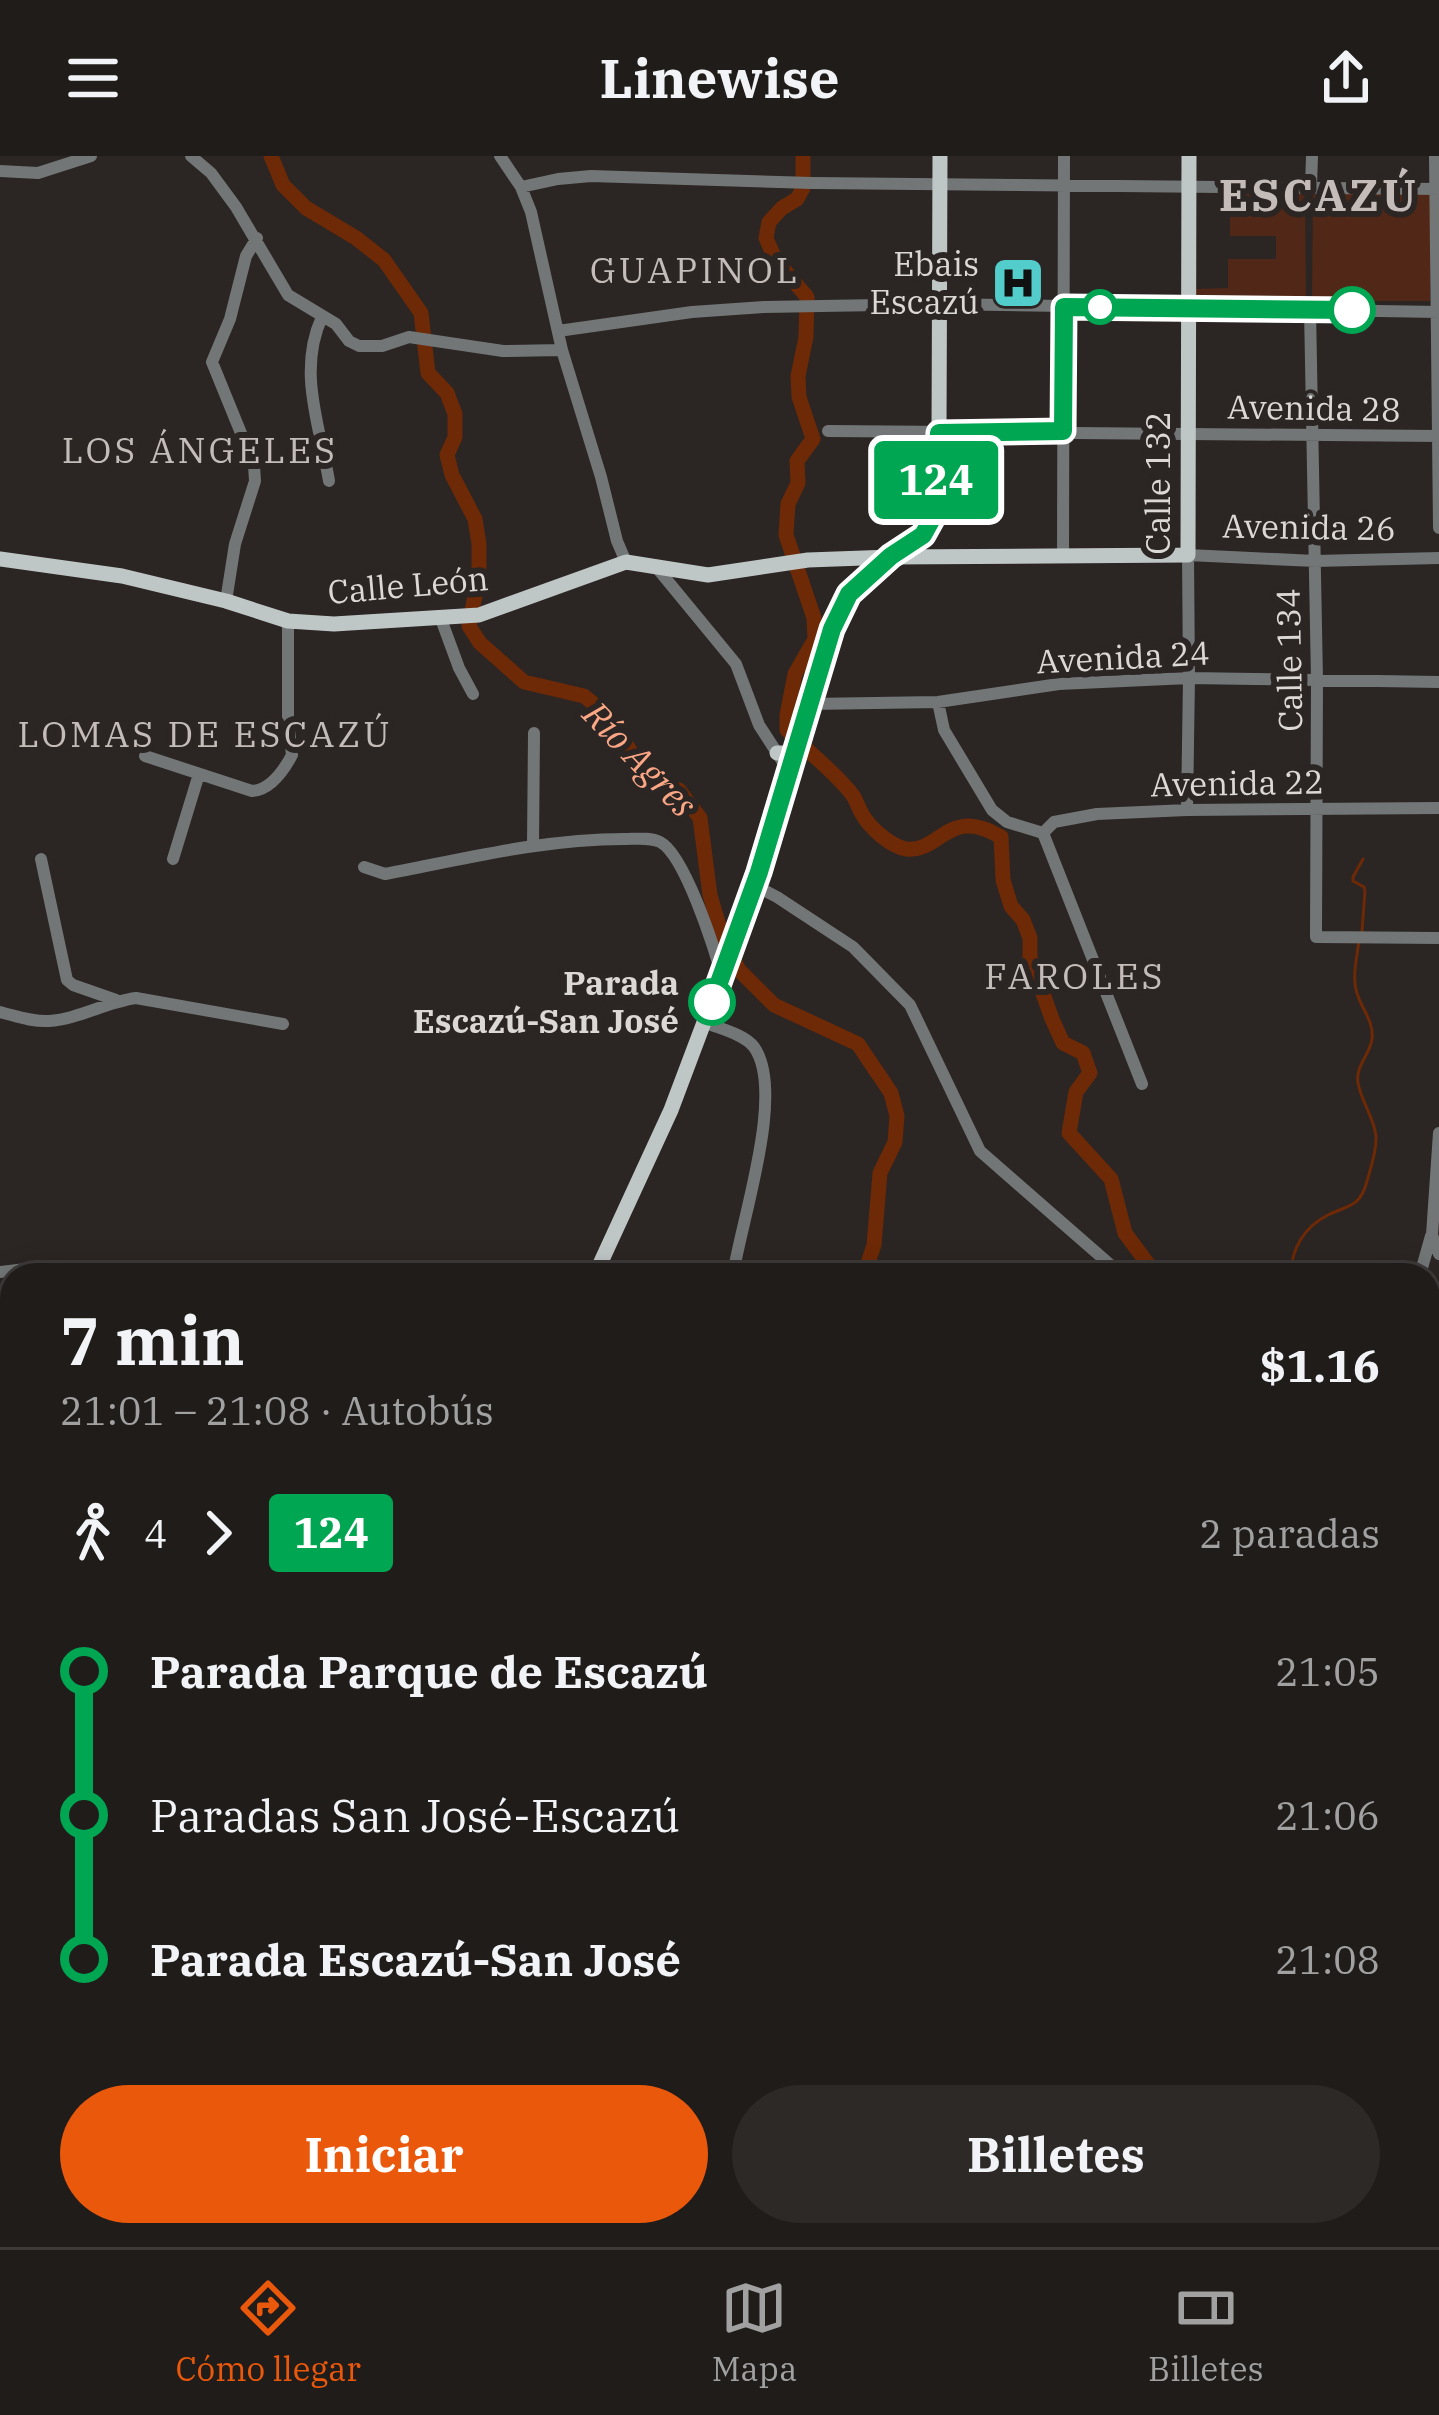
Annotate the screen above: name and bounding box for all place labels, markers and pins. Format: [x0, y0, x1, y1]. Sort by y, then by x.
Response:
place label: Ebais Escazú [870, 242, 979, 323]
hospital icon: Ebais Escazú [990, 255, 1046, 311]
unlabelled marker [1330, 288, 1374, 332]
unlabelled marker [1084, 291, 1116, 323]
place label: Parada Escazú-San José [413, 961, 679, 1042]
marker: Parada Escazú-San José [690, 980, 734, 1024]

